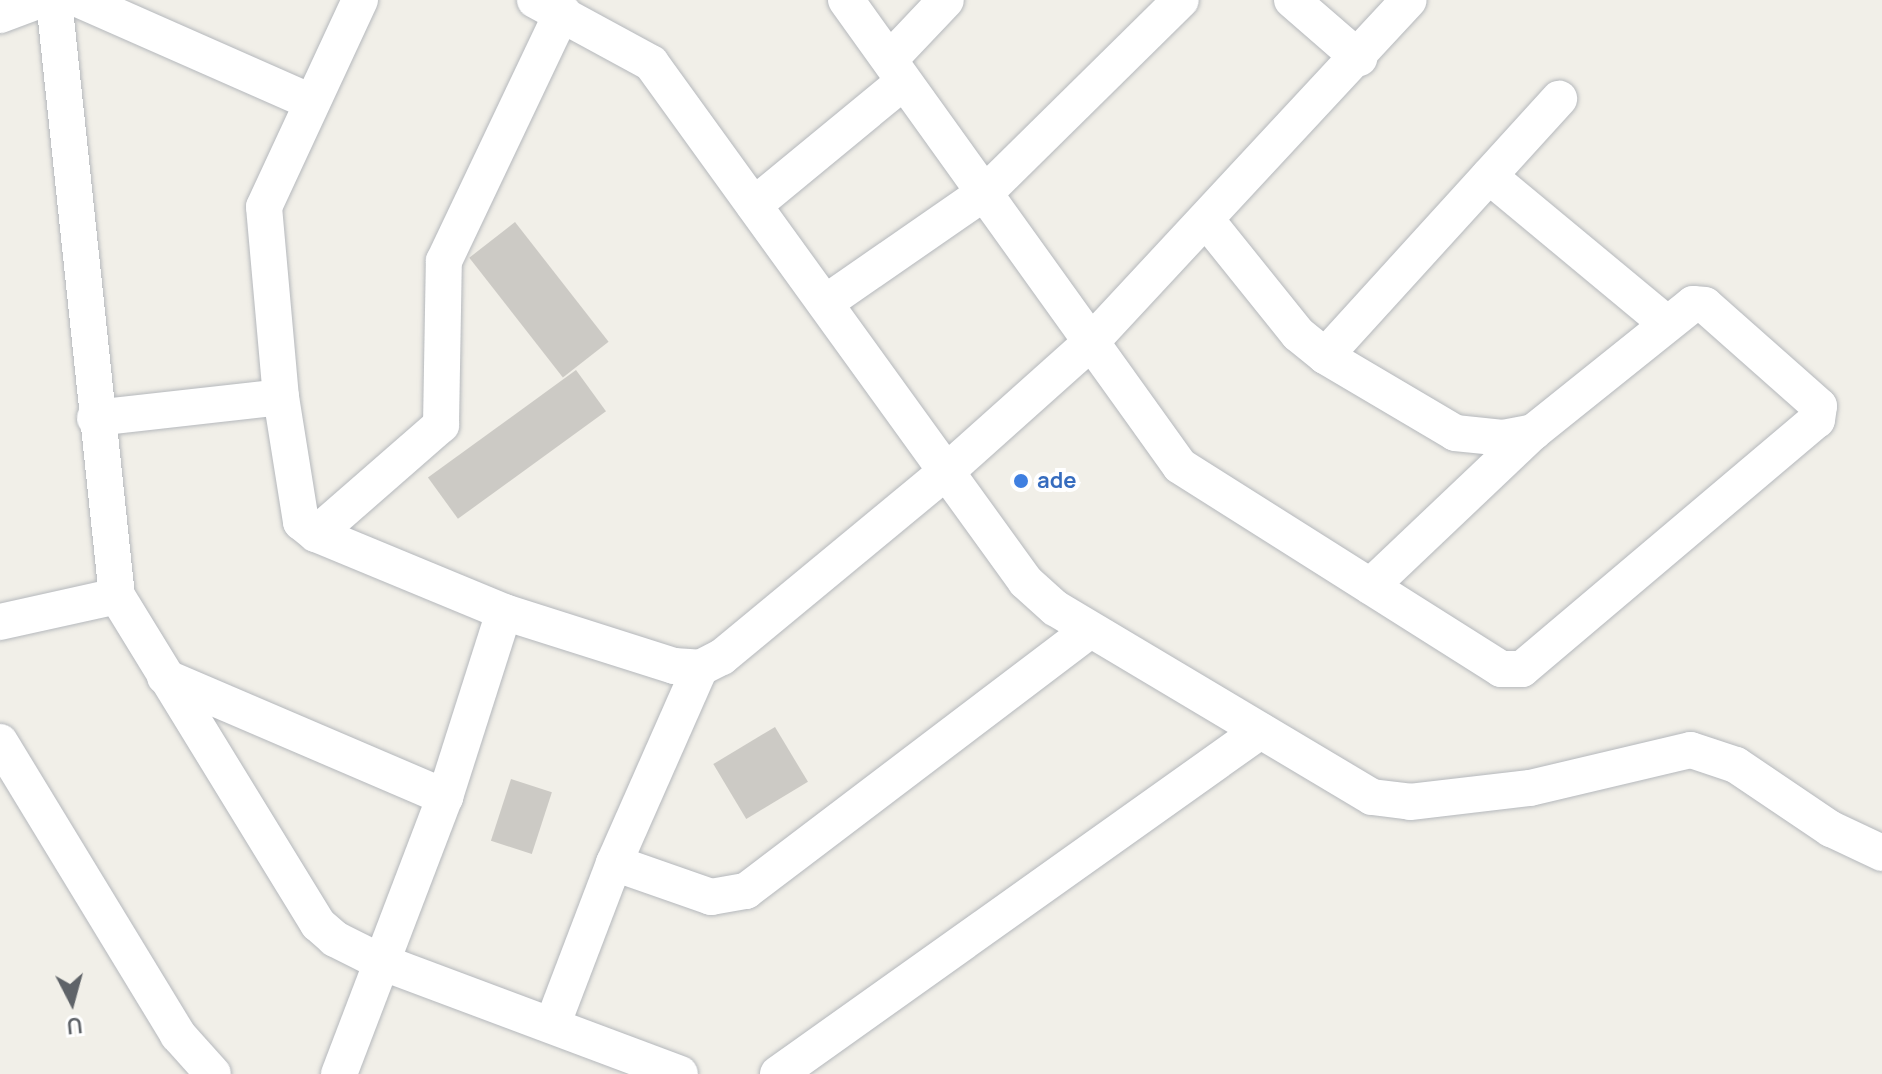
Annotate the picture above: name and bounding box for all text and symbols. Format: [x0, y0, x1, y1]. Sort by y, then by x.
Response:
place label: ade [1037, 468, 1076, 494]
marker: ade [1012, 472, 1030, 490]
north arrow [32, 962, 112, 1042]
text: U [65, 1010, 84, 1042]

